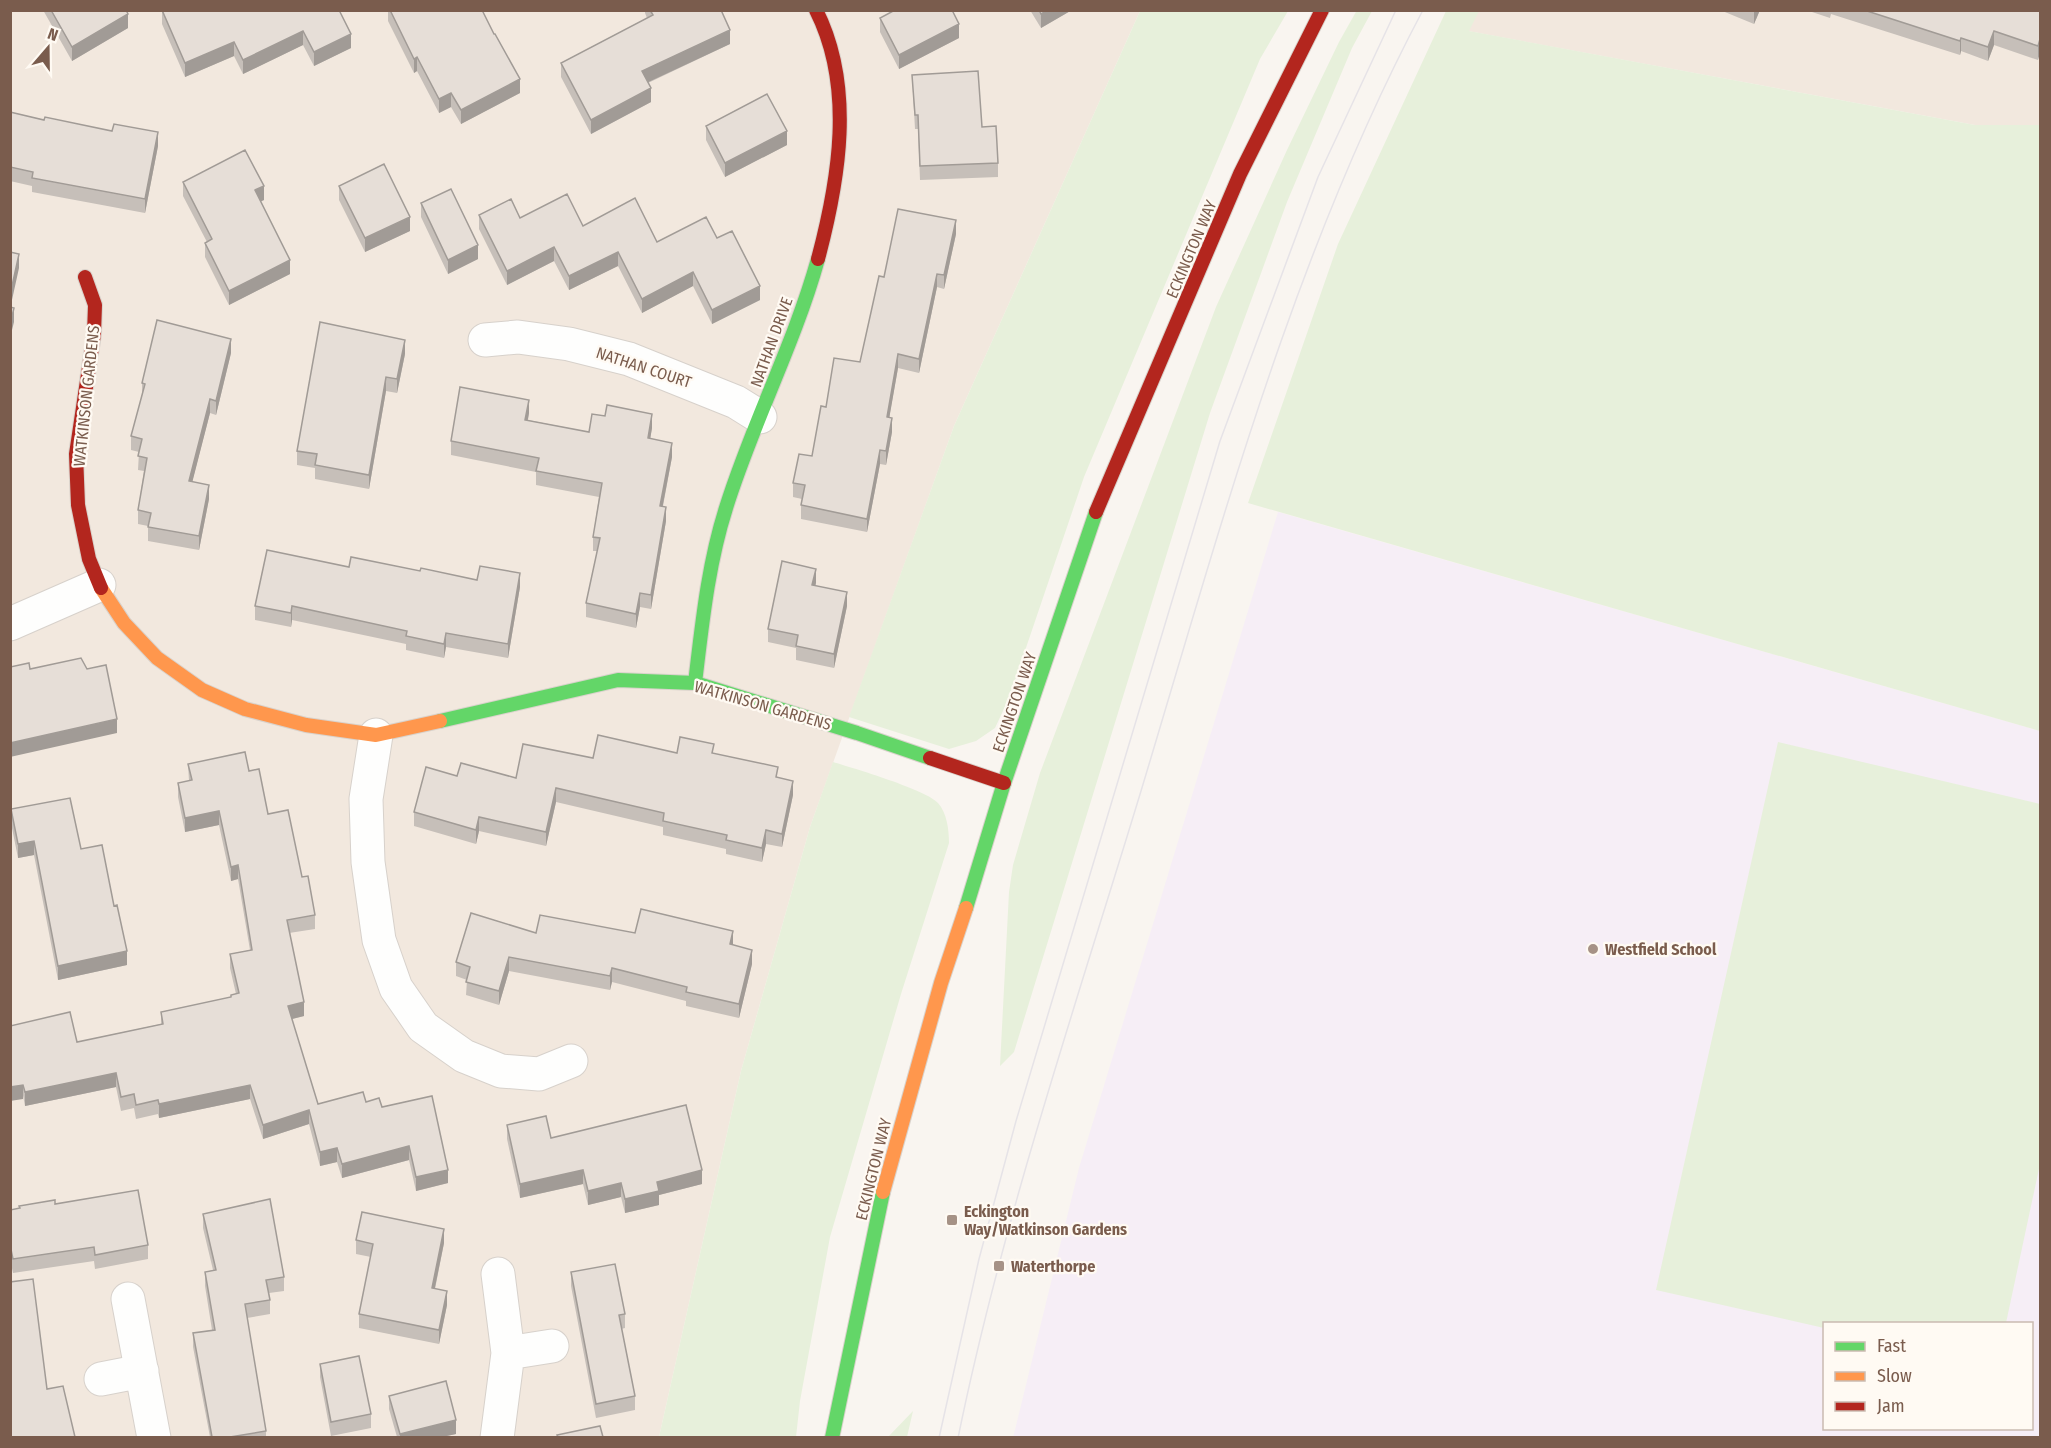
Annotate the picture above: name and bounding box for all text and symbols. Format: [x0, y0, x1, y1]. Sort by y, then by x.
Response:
north arrow [18, 18, 78, 78]
text: N [45, 24, 61, 45]
street label: ECKINGTON WAY [1162, 197, 1221, 301]
street label: NATHAN DRIVE [746, 295, 797, 390]
street label: WATKINSON GARDENS [70, 325, 103, 467]
street label: NATHAN COURT [594, 343, 695, 392]
street label: ECKINGTON WAY [988, 650, 1040, 755]
street label: WATKINSON GARDENS [692, 677, 834, 734]
place label: Westfield School [1605, 940, 1717, 959]
marker: Westfield School [1586, 942, 1600, 956]
street label: ECKINGTON WAY [852, 1116, 895, 1222]
place label: Eckington Way/Watkinson Gardens [964, 1202, 1127, 1239]
marker: Eckington Way/Watkinson Gardens [945, 1213, 959, 1227]
place label: Waterthorpe [1011, 1257, 1095, 1276]
marker: Waterthorpe [992, 1259, 1006, 1273]
legend [1823, 1322, 2033, 1430]
text: Fast [1877, 1335, 1906, 1357]
text: Slow [1877, 1365, 1912, 1387]
text: Jam [1877, 1395, 1905, 1417]

